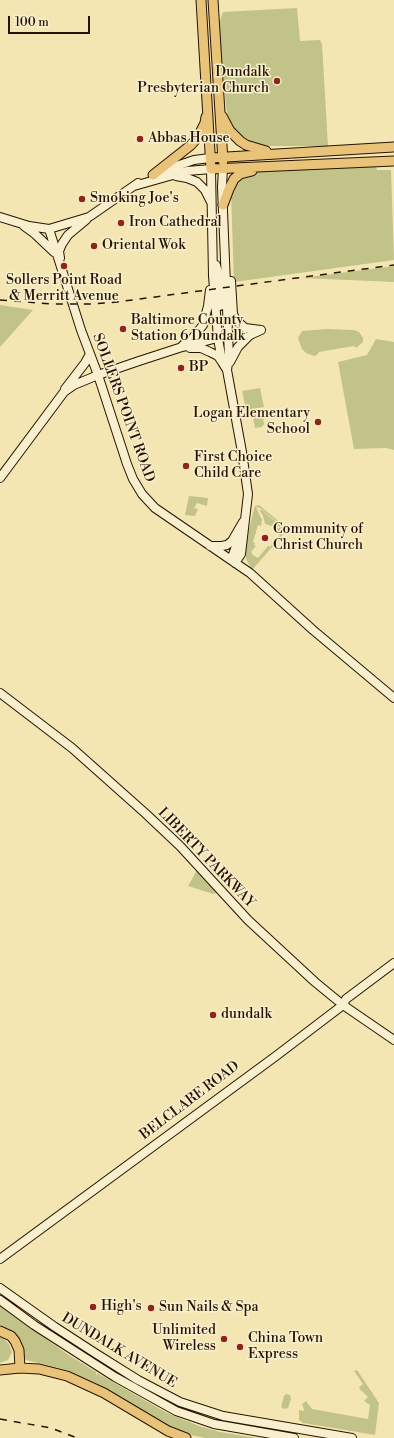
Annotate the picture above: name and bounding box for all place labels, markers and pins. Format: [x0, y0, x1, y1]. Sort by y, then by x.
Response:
place label: Dundalk Presbyterian Church [137, 65, 269, 98]
marker: Dundalk Presbyterian Church [272, 76, 282, 86]
place label: Abbas House [148, 131, 230, 147]
marker: Abbas House [135, 134, 145, 144]
place label: Smoking Joe's [90, 191, 179, 207]
marker: Smoking Joe's [77, 194, 87, 204]
place label: Iron Cathedral [129, 215, 222, 231]
marker: Iron Cathedral [116, 218, 126, 228]
place label: Oriental Wok [102, 238, 186, 254]
marker: Oriental Wok [89, 241, 99, 251]
marker: Sollers Point Road & Merritt Avenue [59, 261, 69, 271]
place label: Sollers Point Road & Merritt Avenue [6, 273, 122, 306]
place label: Baltimore County Station 6 Dundalk [131, 313, 245, 346]
marker: Baltimore County Station 6 Dundalk [118, 324, 128, 334]
place label: BP [189, 360, 208, 376]
marker: BP [176, 363, 186, 373]
place label: Logan Elementary School [193, 406, 310, 438]
marker: Logan Elementary School [313, 417, 323, 427]
place label: First Choice Child Care [194, 450, 272, 482]
marker: First Choice Child Care [181, 461, 191, 471]
place label: Community of Christ Church [273, 522, 363, 554]
marker: Community of Christ Church [260, 533, 270, 543]
place label: dundalk [221, 1007, 272, 1023]
marker: dundalk [208, 1010, 218, 1020]
place label: High's [101, 1299, 142, 1315]
place label: Sun Nails & Spa [159, 1300, 259, 1316]
marker: High's [88, 1302, 98, 1312]
marker: Sun Nails & Spa [146, 1303, 156, 1313]
place label: Unlimited Wireless [152, 1323, 216, 1356]
place label: China Town Express [248, 1331, 323, 1364]
marker: Unlimited Wireless [219, 1334, 229, 1344]
marker: China Town Express [235, 1342, 245, 1352]

